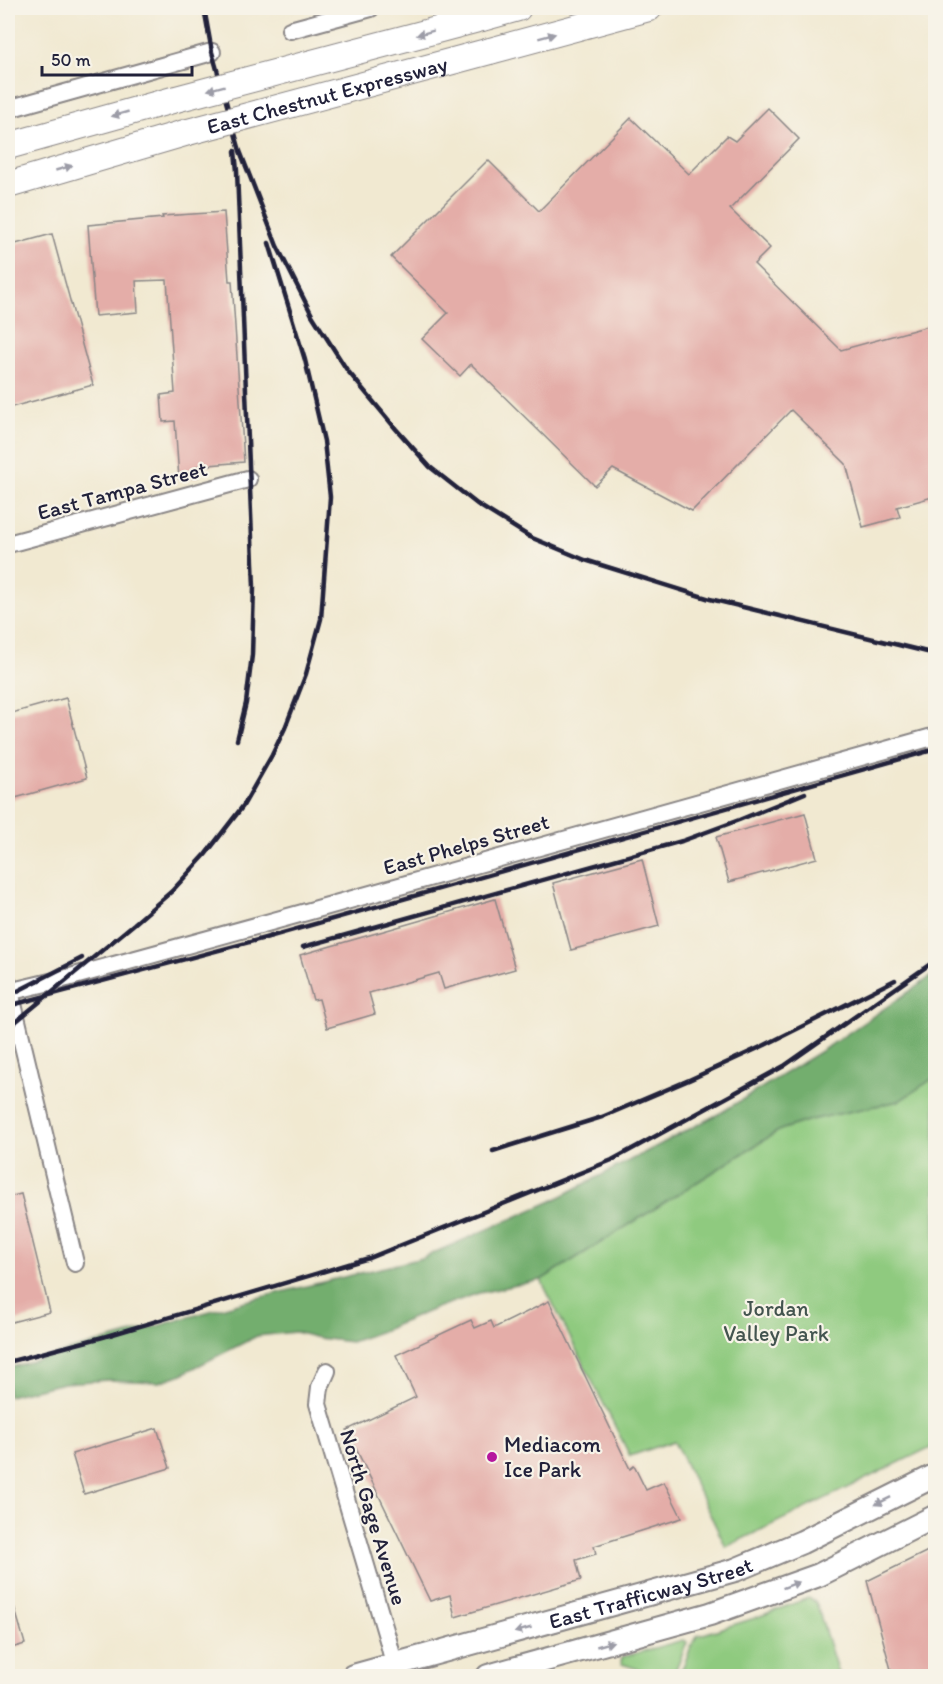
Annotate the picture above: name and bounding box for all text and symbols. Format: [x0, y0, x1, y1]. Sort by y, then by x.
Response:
one-way arrow [416, 28, 434, 38]
one-way arrow [538, 30, 556, 40]
scale bar [42, 39, 192, 77]
text: 50 m [51, 49, 91, 71]
street label: East Chestnut Expressway [204, 50, 451, 140]
one-way arrow [207, 84, 225, 93]
one-way arrow [111, 110, 129, 120]
one-way arrow [55, 163, 73, 172]
street label: East Tampa Street [34, 455, 210, 526]
street label: East Phelps Street [380, 808, 552, 881]
park label: Jordan Valley Park [723, 1295, 829, 1347]
street label: North Gage Avenue [334, 1426, 413, 1608]
place label: Mediacom Ice Park [504, 1431, 601, 1483]
marker: Mediacom Ice Park [485, 1450, 499, 1464]
one-way arrow [875, 1497, 892, 1506]
street label: East Trafficway Street [546, 1551, 757, 1635]
one-way arrow [782, 1579, 800, 1589]
one-way arrow [513, 1625, 532, 1635]
one-way arrow [596, 1638, 614, 1648]

